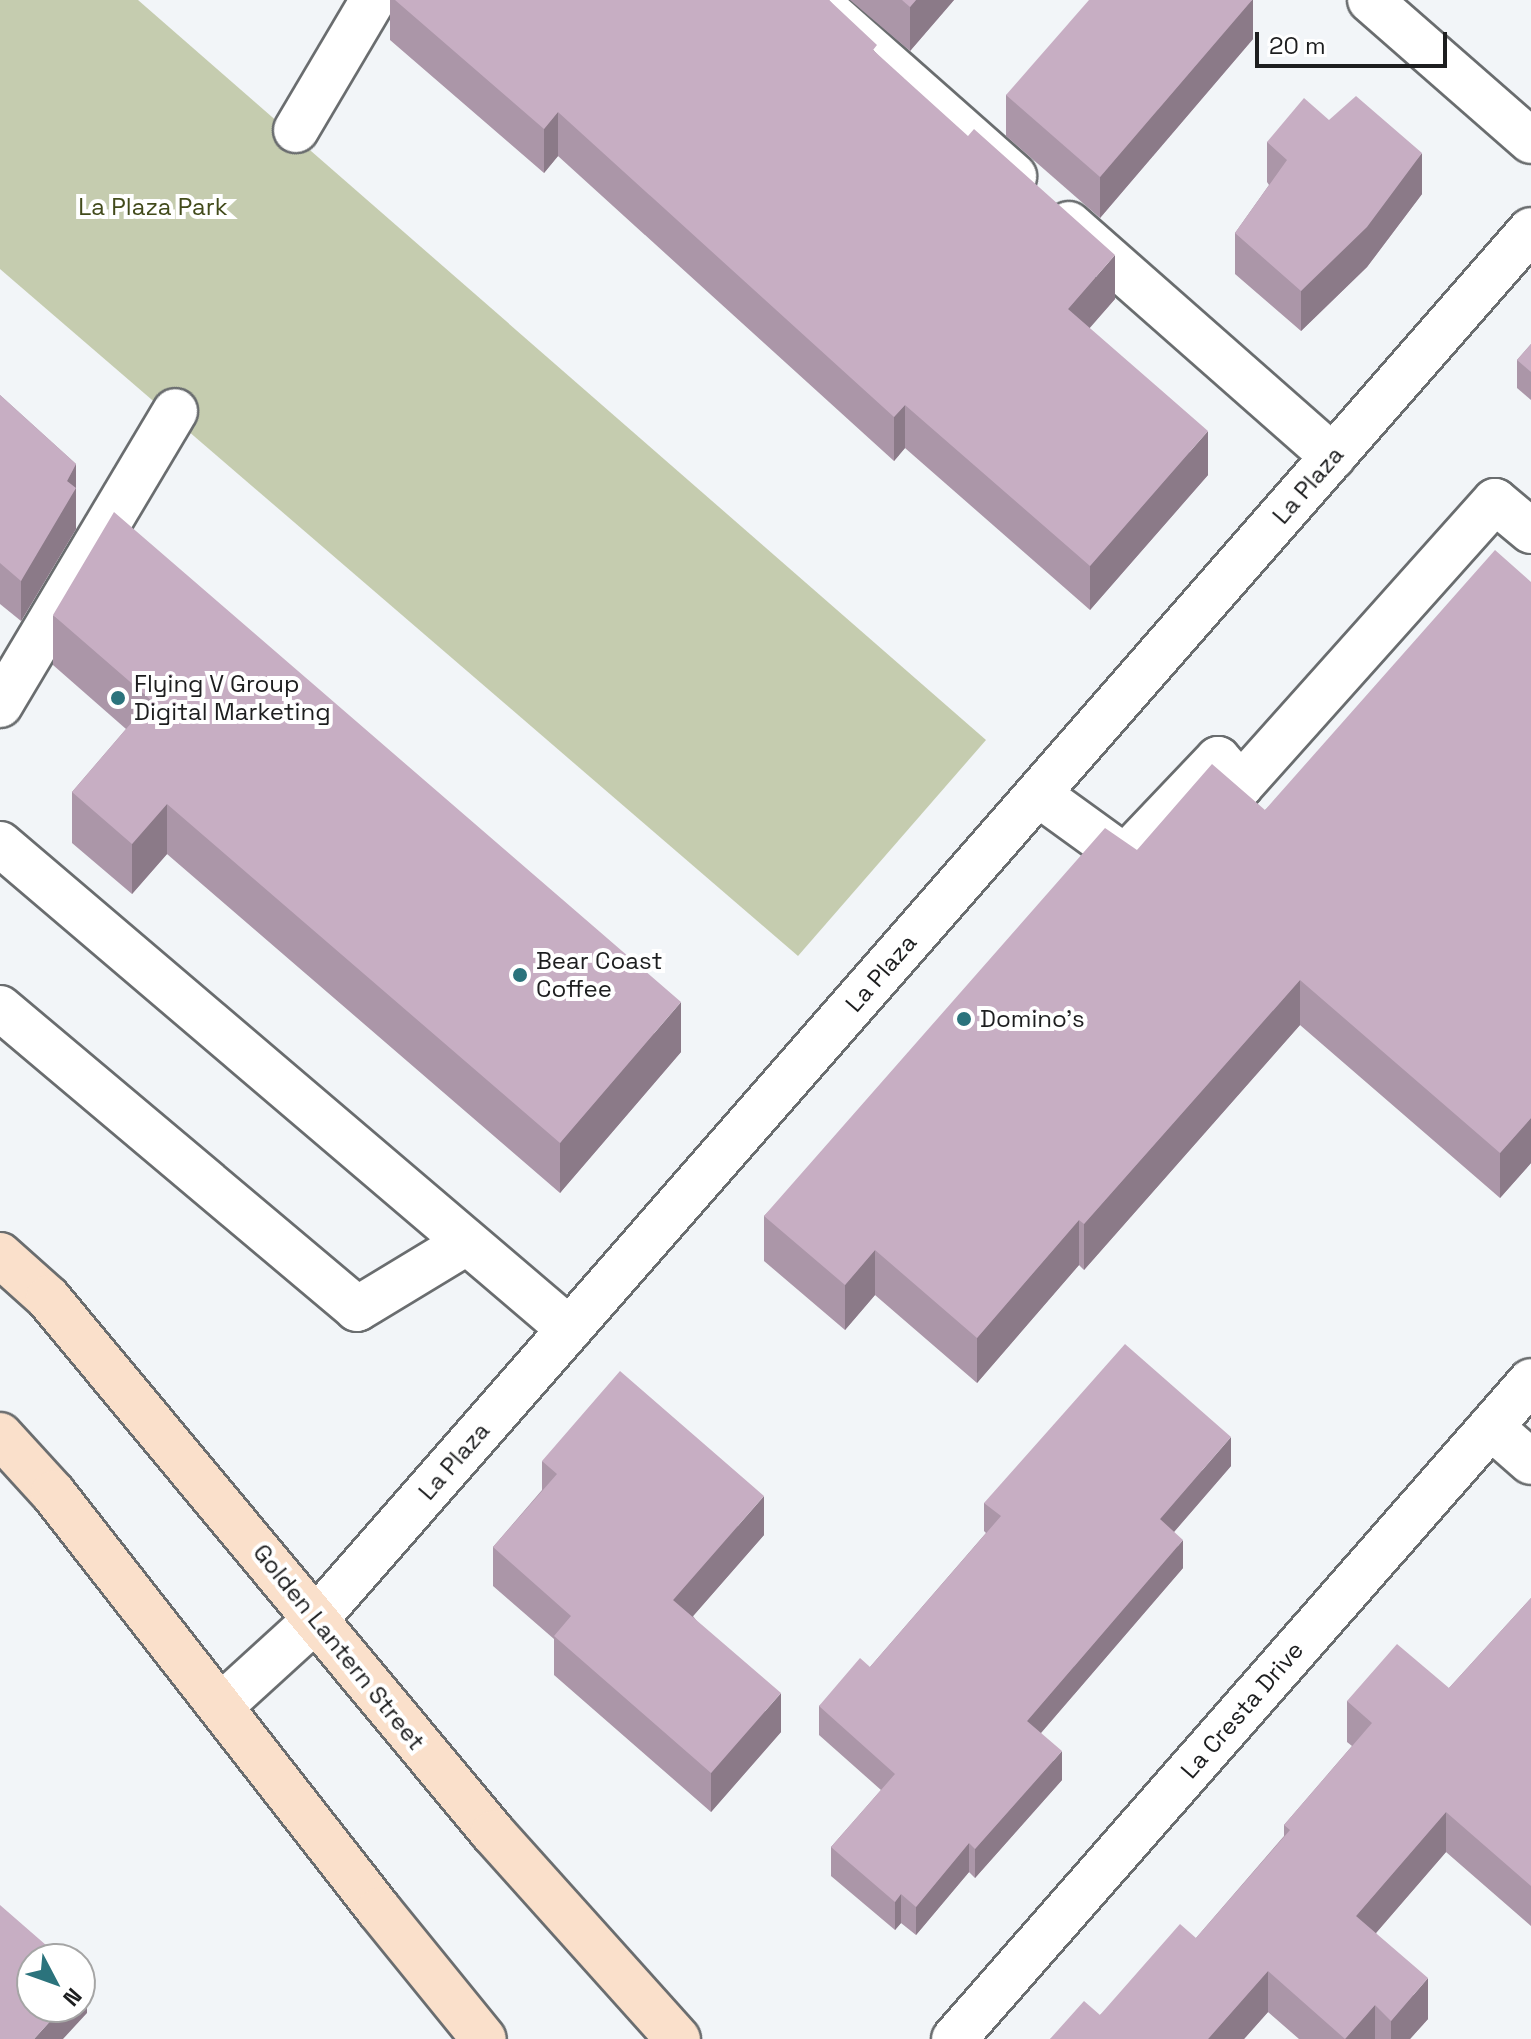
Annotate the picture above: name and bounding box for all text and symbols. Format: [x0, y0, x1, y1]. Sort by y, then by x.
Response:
scale bar [1259, 16, 1451, 66]
text: 20 m [1269, 30, 1326, 61]
park label: La Plaza Park [78, 193, 228, 221]
street label: La Plaza [1266, 440, 1350, 530]
place label: Flying V Group Digital Marketing [134, 670, 331, 726]
marker: Flying V Group Digital Marketing [109, 689, 127, 707]
street label: La Plaza [839, 928, 923, 1018]
place label: Bear Coast Coffee [536, 947, 662, 1003]
marker: Bear Coast Coffee [511, 966, 529, 984]
place label: Domino's [980, 1005, 1085, 1033]
marker: Domino's [955, 1010, 973, 1028]
street label: La Plaza [412, 1416, 496, 1506]
street label: Golden Lantern Street [247, 1538, 431, 1756]
street label: La Cresta Drive [1175, 1636, 1309, 1784]
north arrow [16, 1943, 96, 2023]
text: N [57, 1983, 88, 2012]

